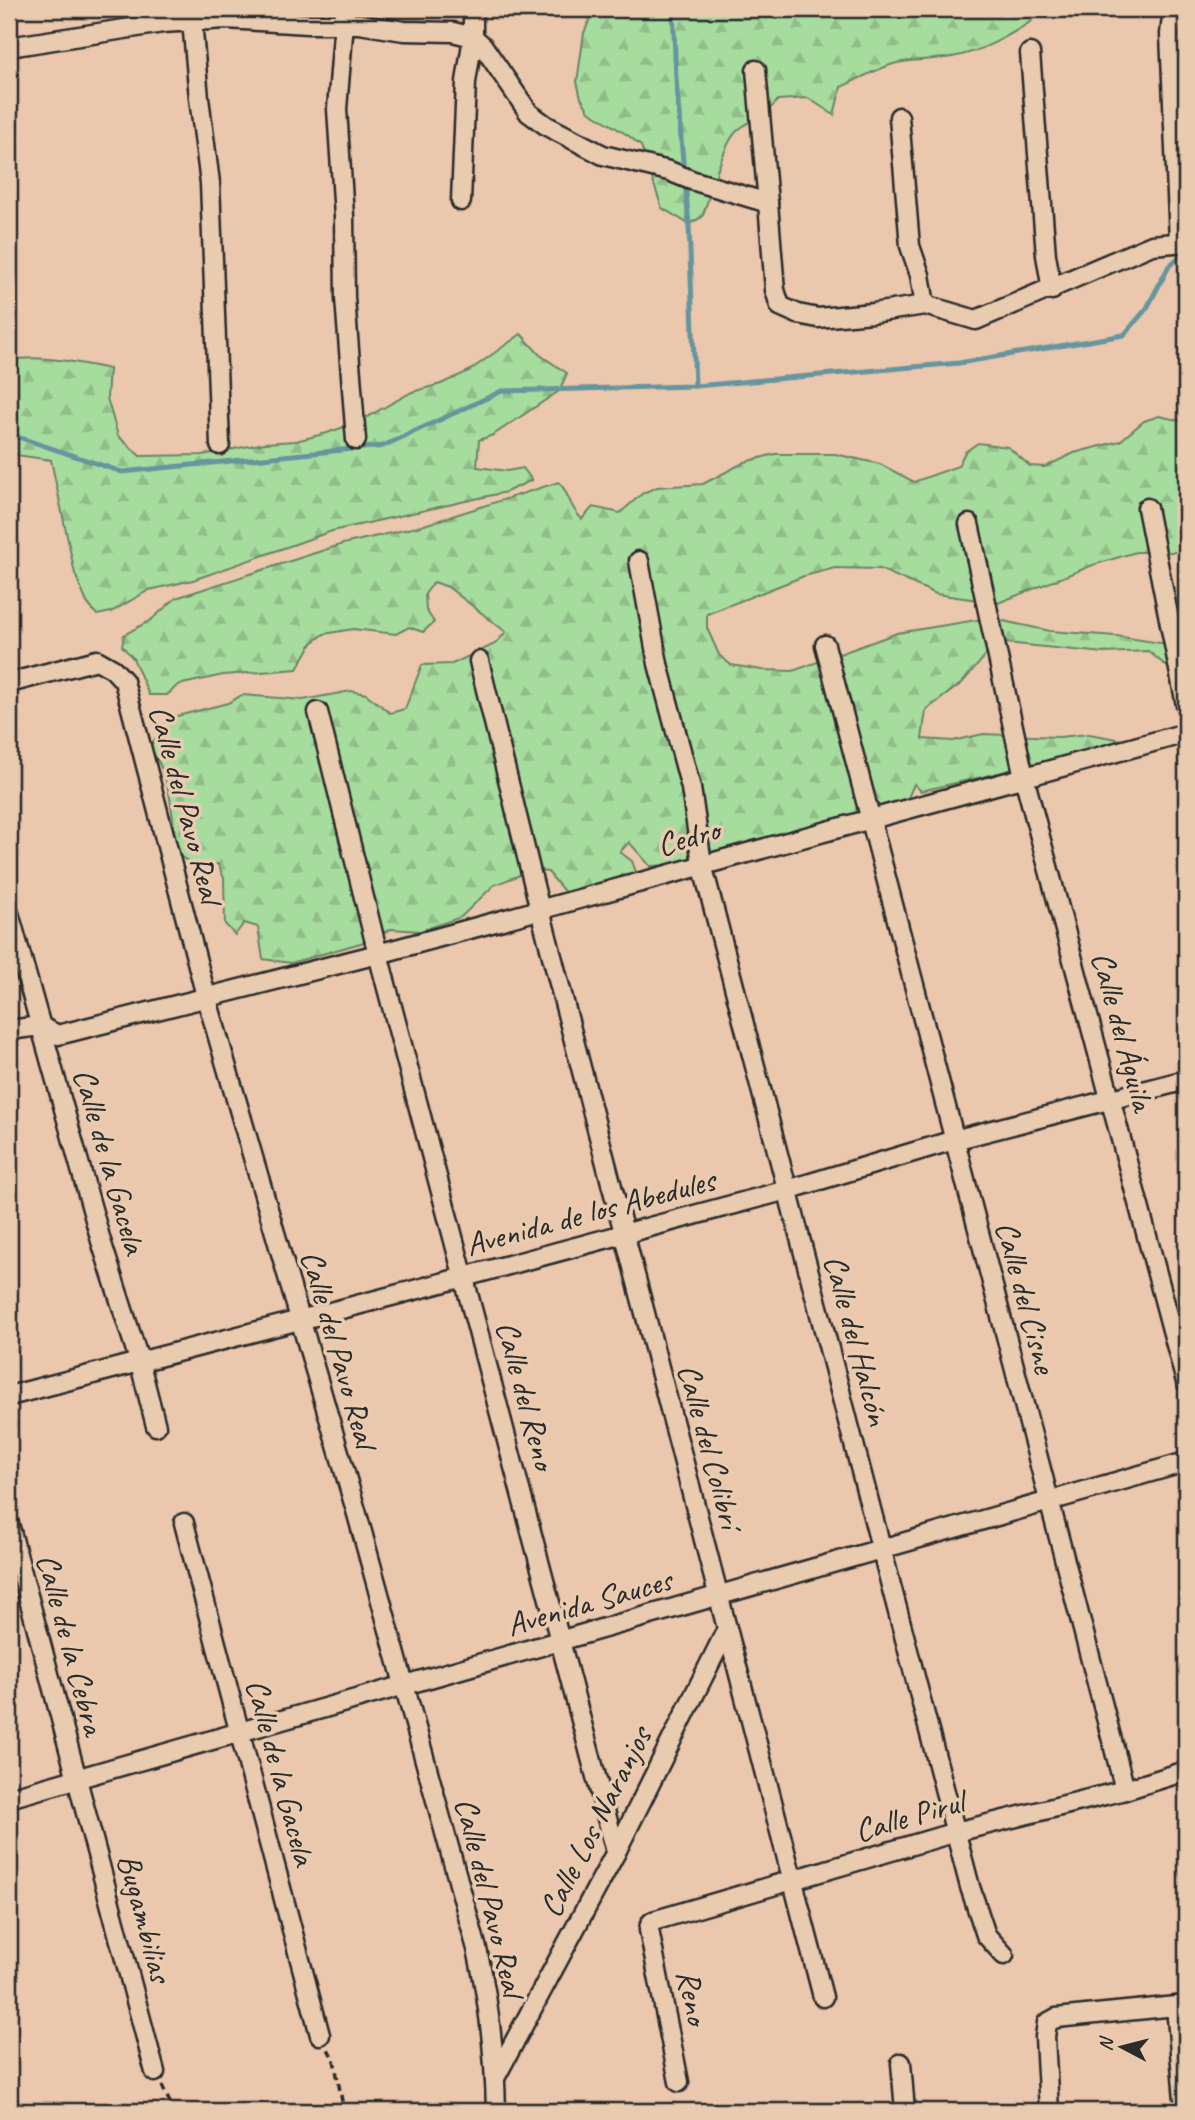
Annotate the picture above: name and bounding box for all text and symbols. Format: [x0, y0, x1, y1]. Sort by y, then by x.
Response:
street label: Calle del Pavo Real [139, 700, 234, 913]
street label: Cedro [652, 807, 727, 866]
street label: Calle del Águila [1082, 947, 1165, 1117]
street label: Calle de la Gacela [63, 1063, 157, 1261]
street label: Avenida de los Abedules [461, 1158, 722, 1265]
street label: Calle del Cisne [986, 1216, 1067, 1380]
street label: Calle del Pavo Real [291, 1246, 389, 1458]
street label: Calle del Halcón [814, 1250, 900, 1431]
street label: Calle del Reno [486, 1316, 567, 1477]
street label: Calle del Colibrí [668, 1359, 754, 1539]
street label: Calle de la Cebra [27, 1549, 116, 1741]
street label: Avenida Sauces [502, 1558, 679, 1646]
street label: Calle de la Gacela [236, 1674, 327, 1872]
street label: Calle Los Naranjos [529, 1718, 662, 1924]
street label: Calle Pirul [850, 1779, 974, 1852]
street label: Calle del Pavo Real [445, 1793, 536, 2006]
street label: Bugambilias [108, 1849, 183, 1989]
street label: Reno [667, 1966, 719, 2031]
north arrow [1086, 2011, 1156, 2082]
text: N [1093, 2035, 1119, 2052]

